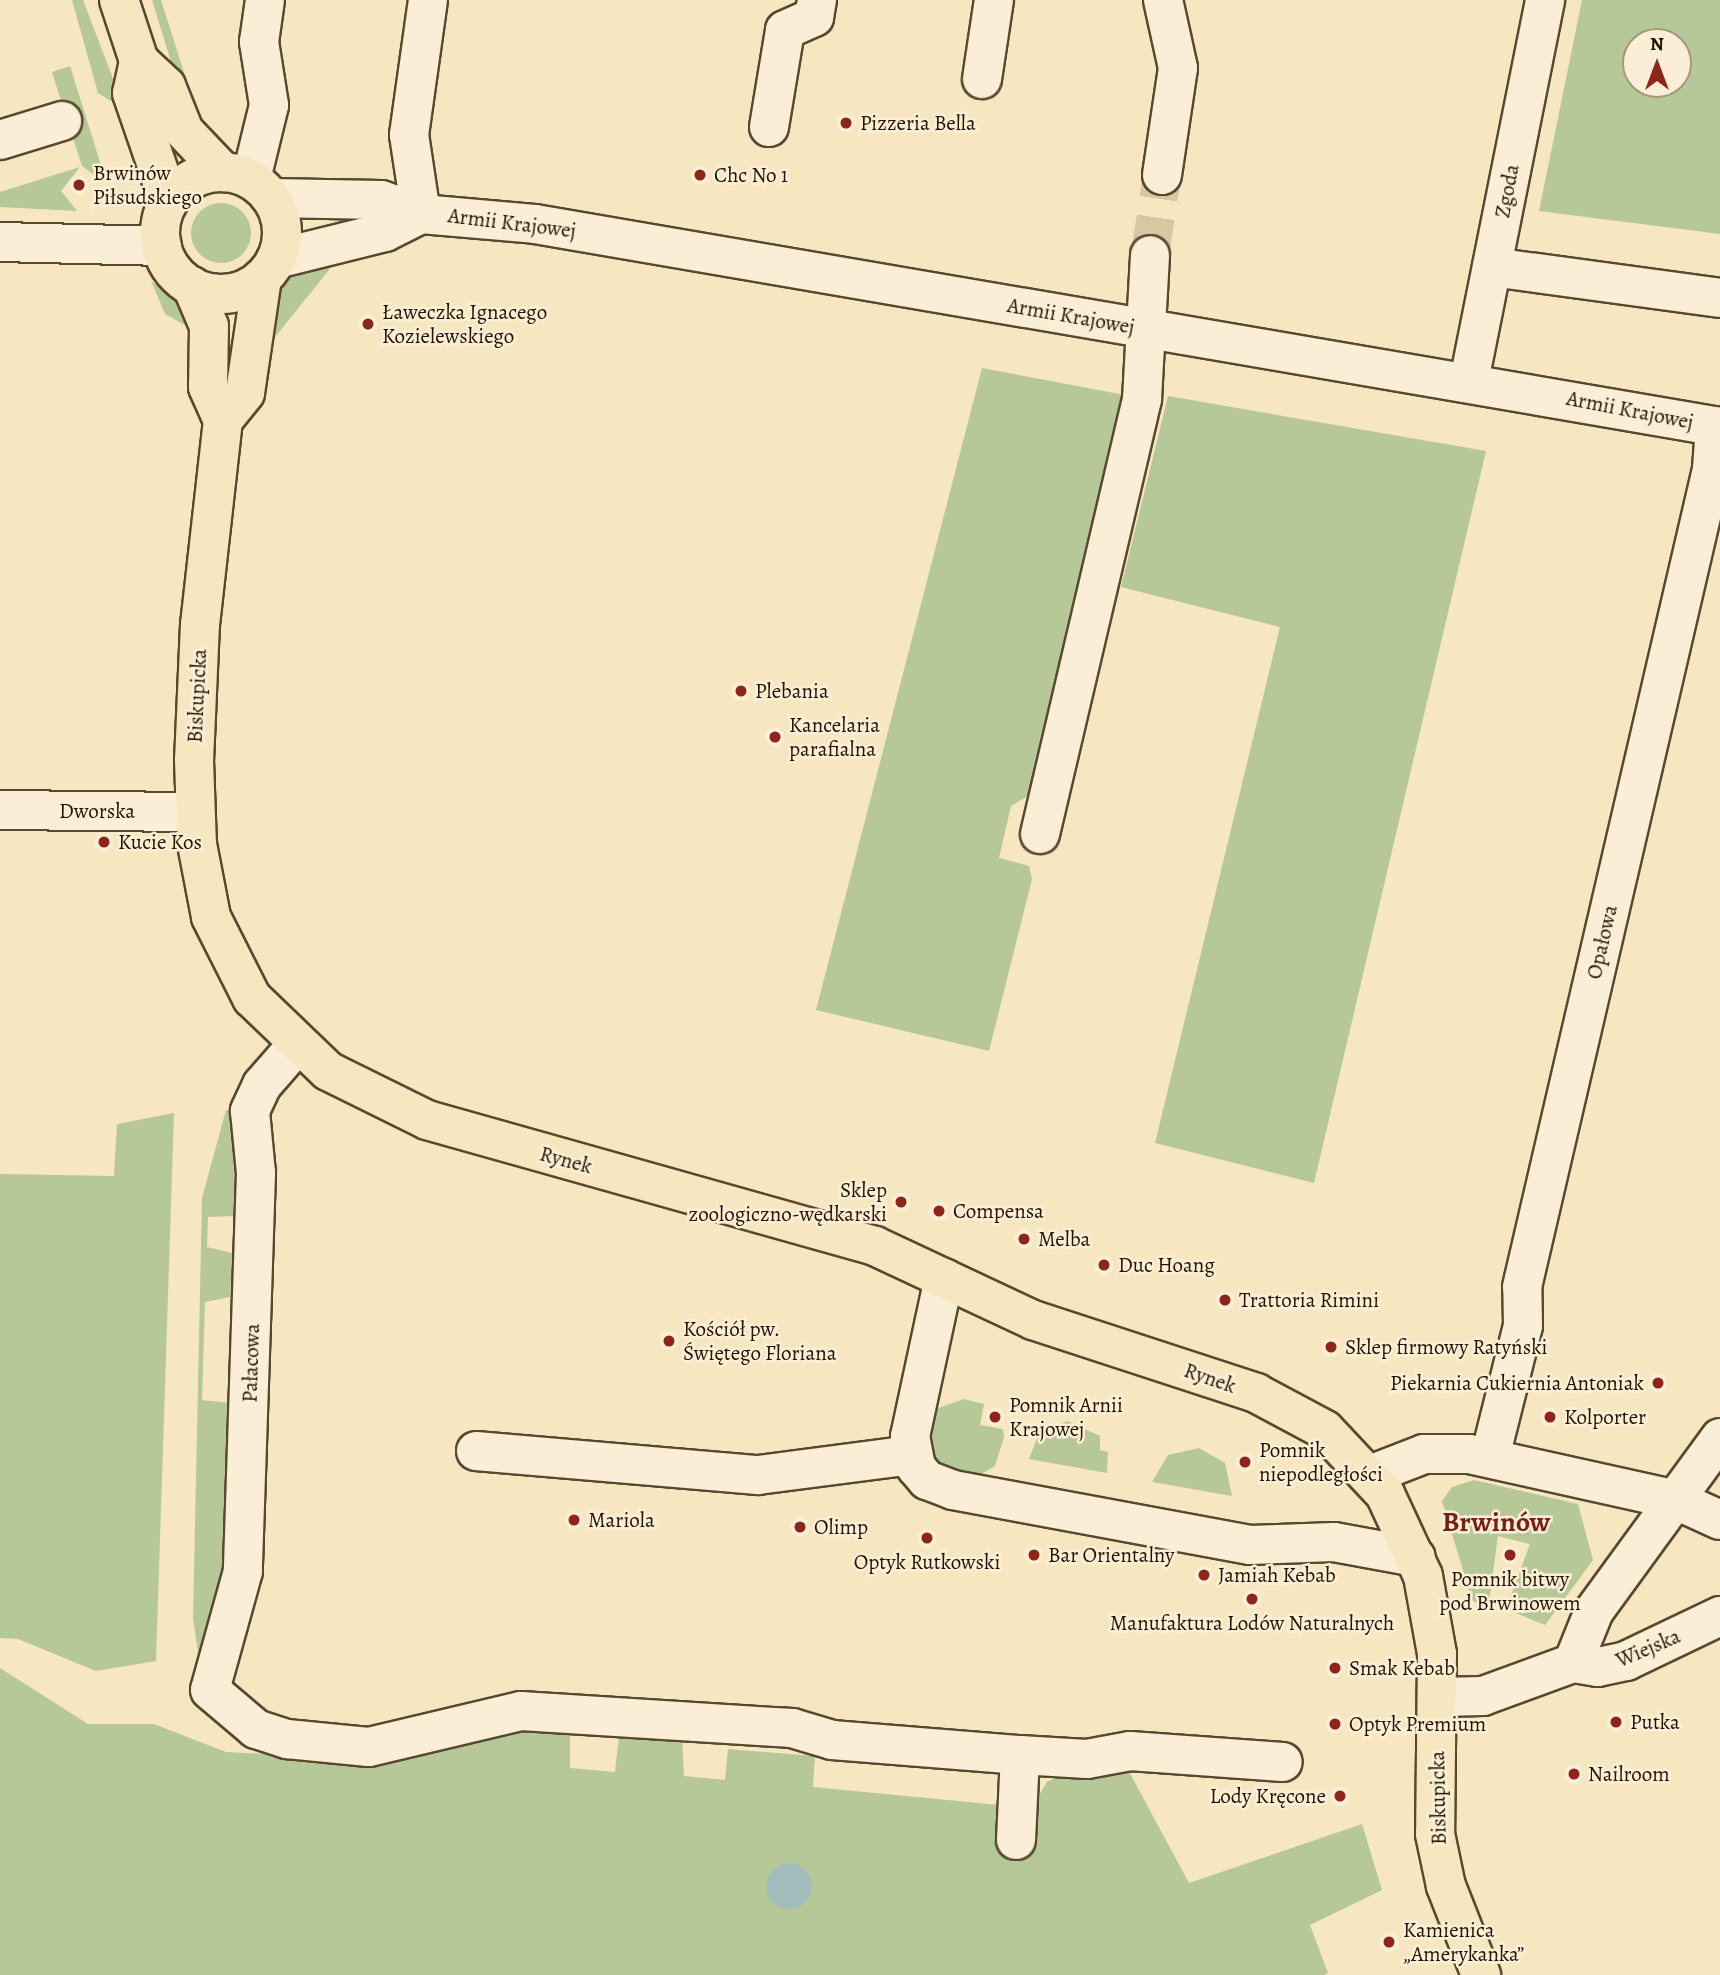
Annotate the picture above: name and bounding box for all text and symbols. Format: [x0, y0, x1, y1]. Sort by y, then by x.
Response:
north arrow [1622, 28, 1692, 98]
text: N [1650, 31, 1664, 57]
place label: Pizzeria Bella [860, 110, 976, 136]
marker: Pizzeria Bella [838, 115, 854, 131]
place label: Brwinów Piłsudskiego [93, 160, 202, 210]
place label: Chc No 1 [714, 162, 788, 188]
street label: Zgoda [1489, 162, 1525, 220]
marker: Chc No 1 [692, 167, 708, 183]
marker: Brwinów Piłsudskiego [71, 177, 87, 193]
street label: Armii Krajowej [447, 203, 577, 243]
street label: Armii Krajowej [1005, 292, 1137, 340]
place label: Ławeczka Ignacego Kozielewskiego [382, 299, 547, 349]
marker: Ławeczka Ignacego Kozielewskiego [360, 316, 376, 332]
street label: Armii Krajowej [1564, 385, 1696, 435]
street label: Biskupicka [182, 648, 212, 744]
place label: Plebania [755, 678, 829, 704]
marker: Plebania [733, 683, 749, 699]
place label: Kancelaria parafialna [789, 712, 880, 762]
marker: Kancelaria parafialna [767, 729, 783, 745]
street label: Dworska [59, 798, 135, 824]
place label: Kucie Kos [118, 829, 202, 855]
marker: Kucie Kos [96, 834, 112, 850]
street label: Opałowa [1581, 902, 1623, 982]
street label: Rynek [537, 1141, 595, 1179]
place label: Sklep zoologiczno-wędkarski [689, 1177, 887, 1227]
marker: Sklep zoologiczno-wędkarski [893, 1194, 909, 1210]
place label: Compensa [953, 1198, 1044, 1224]
marker: Compensa [931, 1203, 947, 1219]
place label: Melba [1038, 1226, 1090, 1252]
marker: Melba [1016, 1231, 1032, 1247]
place label: Duc Hoang [1118, 1252, 1215, 1278]
marker: Duc Hoang [1096, 1257, 1112, 1273]
place label: Trattoria Rimini [1239, 1287, 1379, 1313]
marker: Trattoria Rimini [1217, 1292, 1233, 1308]
place label: Kościół pw. Świętego Floriana [683, 1316, 836, 1366]
street label: Pałacowa [237, 1323, 265, 1403]
marker: Kościół pw. Świętego Floriana [661, 1333, 677, 1349]
place label: Sklep firmowy Ratyński [1345, 1334, 1548, 1360]
marker: Sklep firmowy Ratyński [1323, 1339, 1339, 1355]
street label: Rynek [1181, 1357, 1239, 1399]
place label: Piekarnia Cukiernia Antoniak [1390, 1370, 1644, 1396]
marker: Piekarnia Cukiernia Antoniak [1650, 1375, 1666, 1391]
place label: Pomnik Arnii Krajowej [1009, 1392, 1123, 1442]
place label: Kolporter [1564, 1404, 1646, 1430]
marker: Pomnik Arnii Krajowej [987, 1409, 1003, 1425]
marker: Kolporter [1542, 1409, 1558, 1425]
place label: Pomnik niepodległości [1259, 1437, 1383, 1487]
marker: Pomnik niepodległości [1237, 1454, 1253, 1470]
district label: Brwinów [1442, 1505, 1550, 1539]
place label: Mariola [588, 1507, 655, 1533]
marker: Mariola [566, 1512, 582, 1528]
place label: Olimp [814, 1514, 868, 1540]
marker: Olimp [792, 1519, 808, 1535]
marker: Optyk Rutkowski [919, 1530, 935, 1546]
place label: Bar Orientalny [1048, 1542, 1174, 1568]
marker: Bar Orientalny [1026, 1547, 1042, 1563]
marker: Pomnik bitwy pod Brwinowem [1502, 1547, 1518, 1563]
place label: Optyk Rutkowski [854, 1549, 1000, 1575]
place label: Jamiah Kebab [1218, 1562, 1336, 1588]
place label: Pomnik bitwy pod Brwinowem [1439, 1566, 1581, 1616]
marker: Jamiah Kebab [1196, 1567, 1212, 1583]
marker: Manufaktura Lodów Naturalnych [1244, 1591, 1260, 1607]
place label: Manufaktura Lodów Naturalnych [1110, 1610, 1394, 1636]
street label: Wiejska [1612, 1623, 1684, 1673]
place label: Smak Kebab [1349, 1655, 1455, 1681]
marker: Smak Kebab [1327, 1660, 1343, 1676]
place label: Putka [1630, 1709, 1680, 1735]
place label: Optyk Premium [1349, 1711, 1486, 1737]
marker: Putka [1608, 1714, 1624, 1730]
marker: Optyk Premium [1327, 1716, 1343, 1732]
street label: Biskupicka [1425, 1751, 1451, 1845]
place label: Nailroom [1588, 1761, 1670, 1787]
marker: Nailroom [1566, 1766, 1582, 1782]
place label: Lody Kręcone [1210, 1783, 1326, 1809]
marker: Lody Kręcone [1332, 1788, 1348, 1804]
place label: Kamienica „Amerykanka” [1403, 1917, 1524, 1967]
marker: Kamienica „Amerykanka” [1381, 1934, 1397, 1950]

